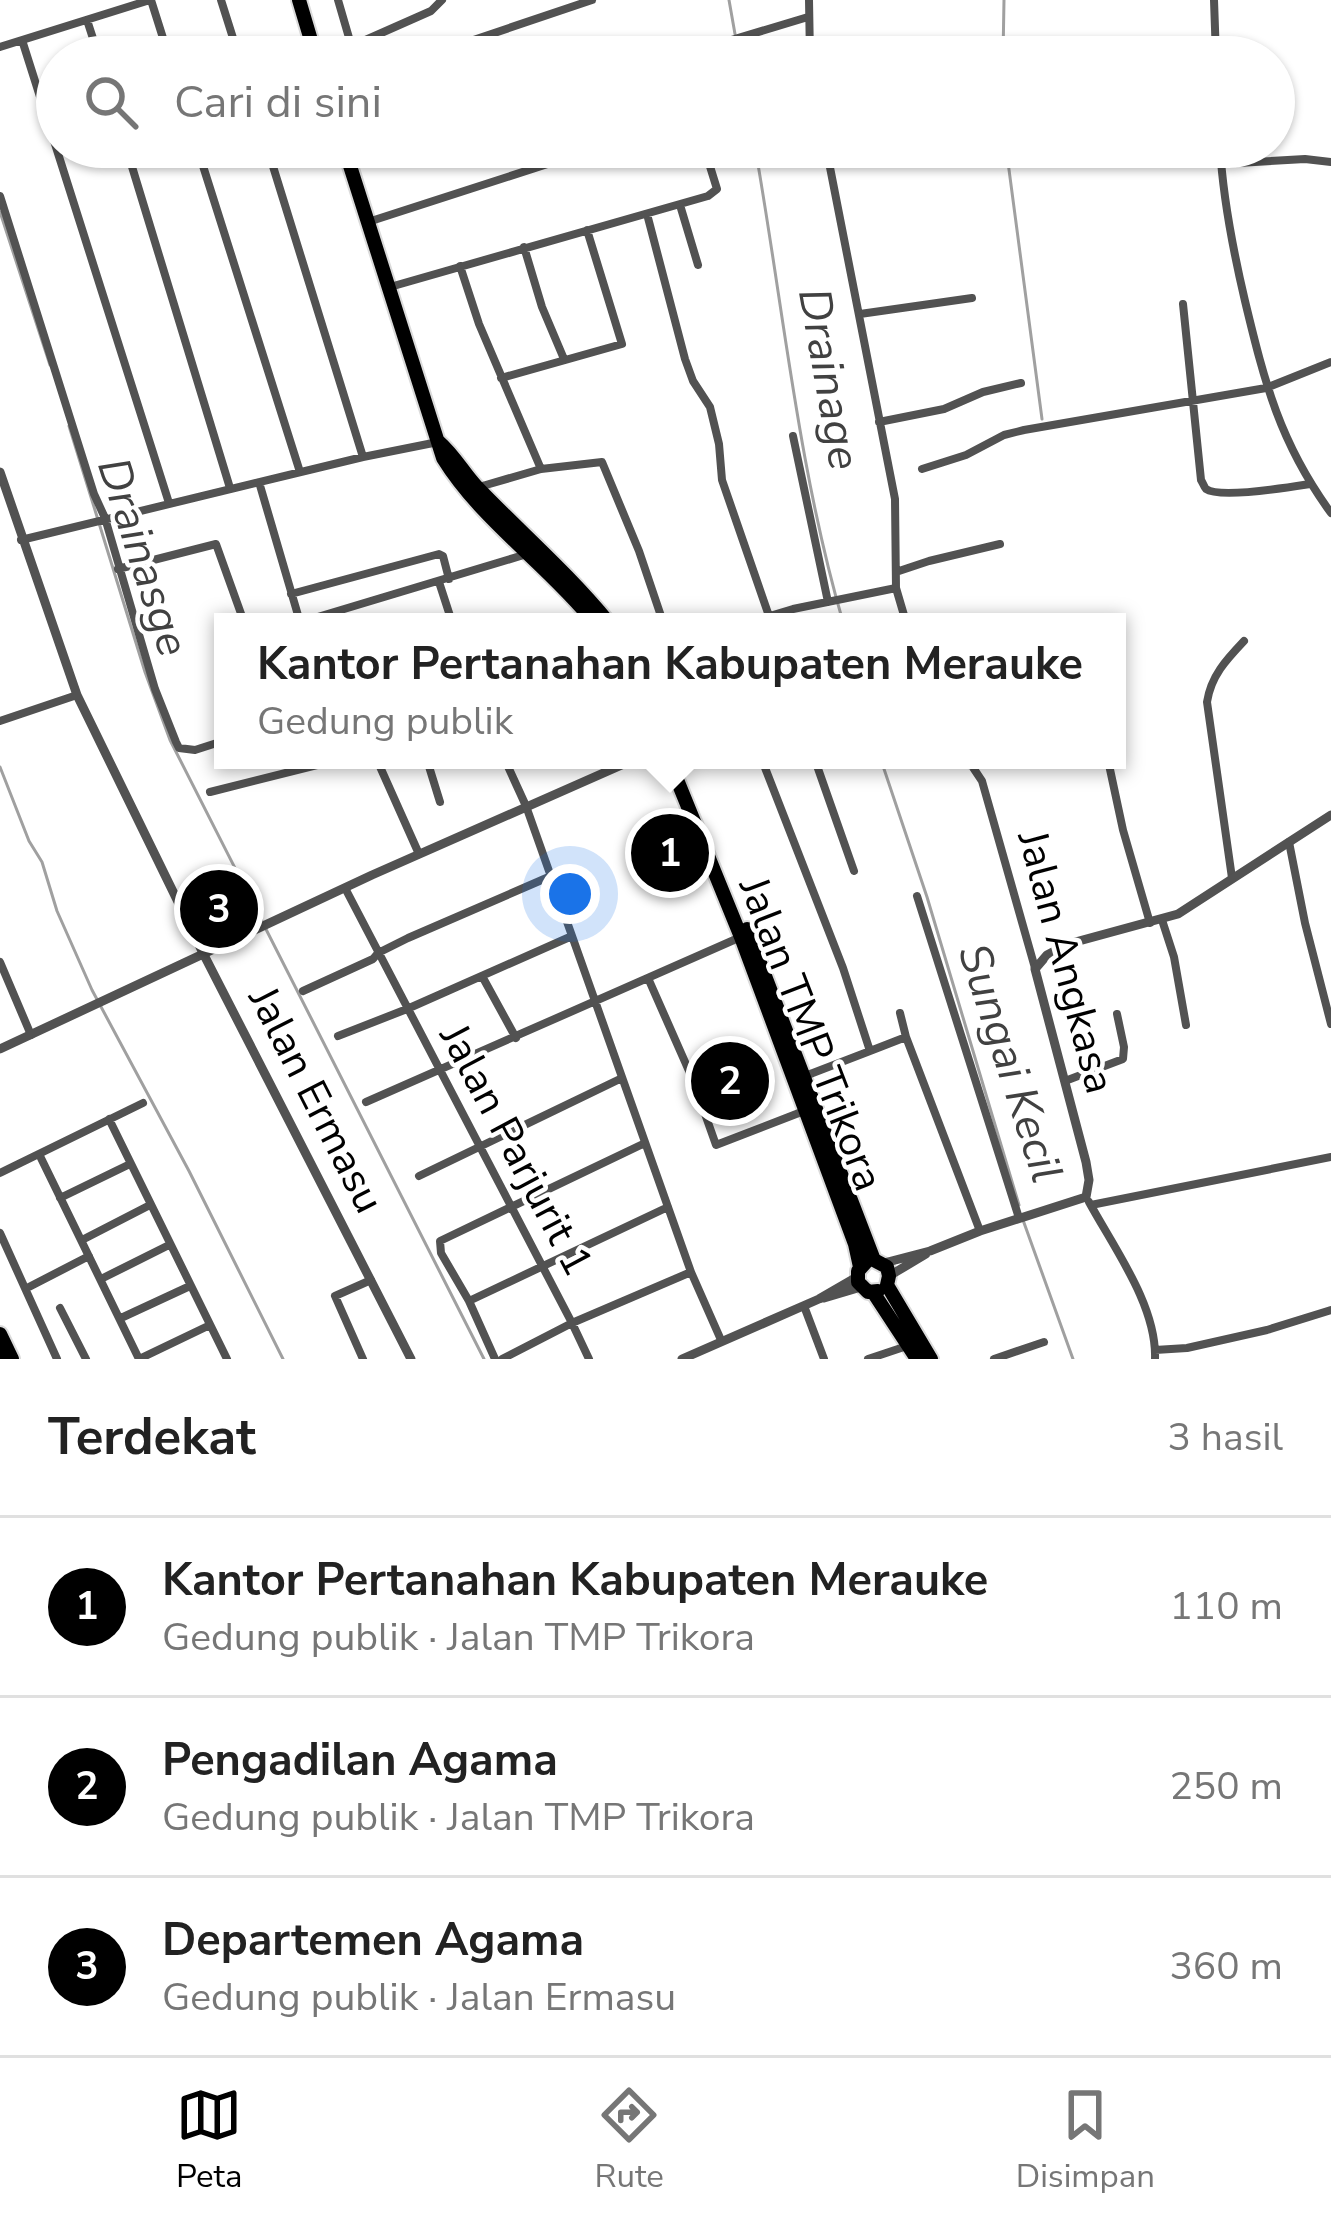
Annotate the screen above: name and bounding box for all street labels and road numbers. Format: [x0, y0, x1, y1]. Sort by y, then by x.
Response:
street label: Jalan Angkasa [1003, 823, 1128, 1100]
street label: Jalan TMP Trikora [725, 868, 897, 1199]
street label: Jalan Ermasu [234, 976, 397, 1223]
street label: Jalan Parjurit 1 [425, 1013, 606, 1286]

